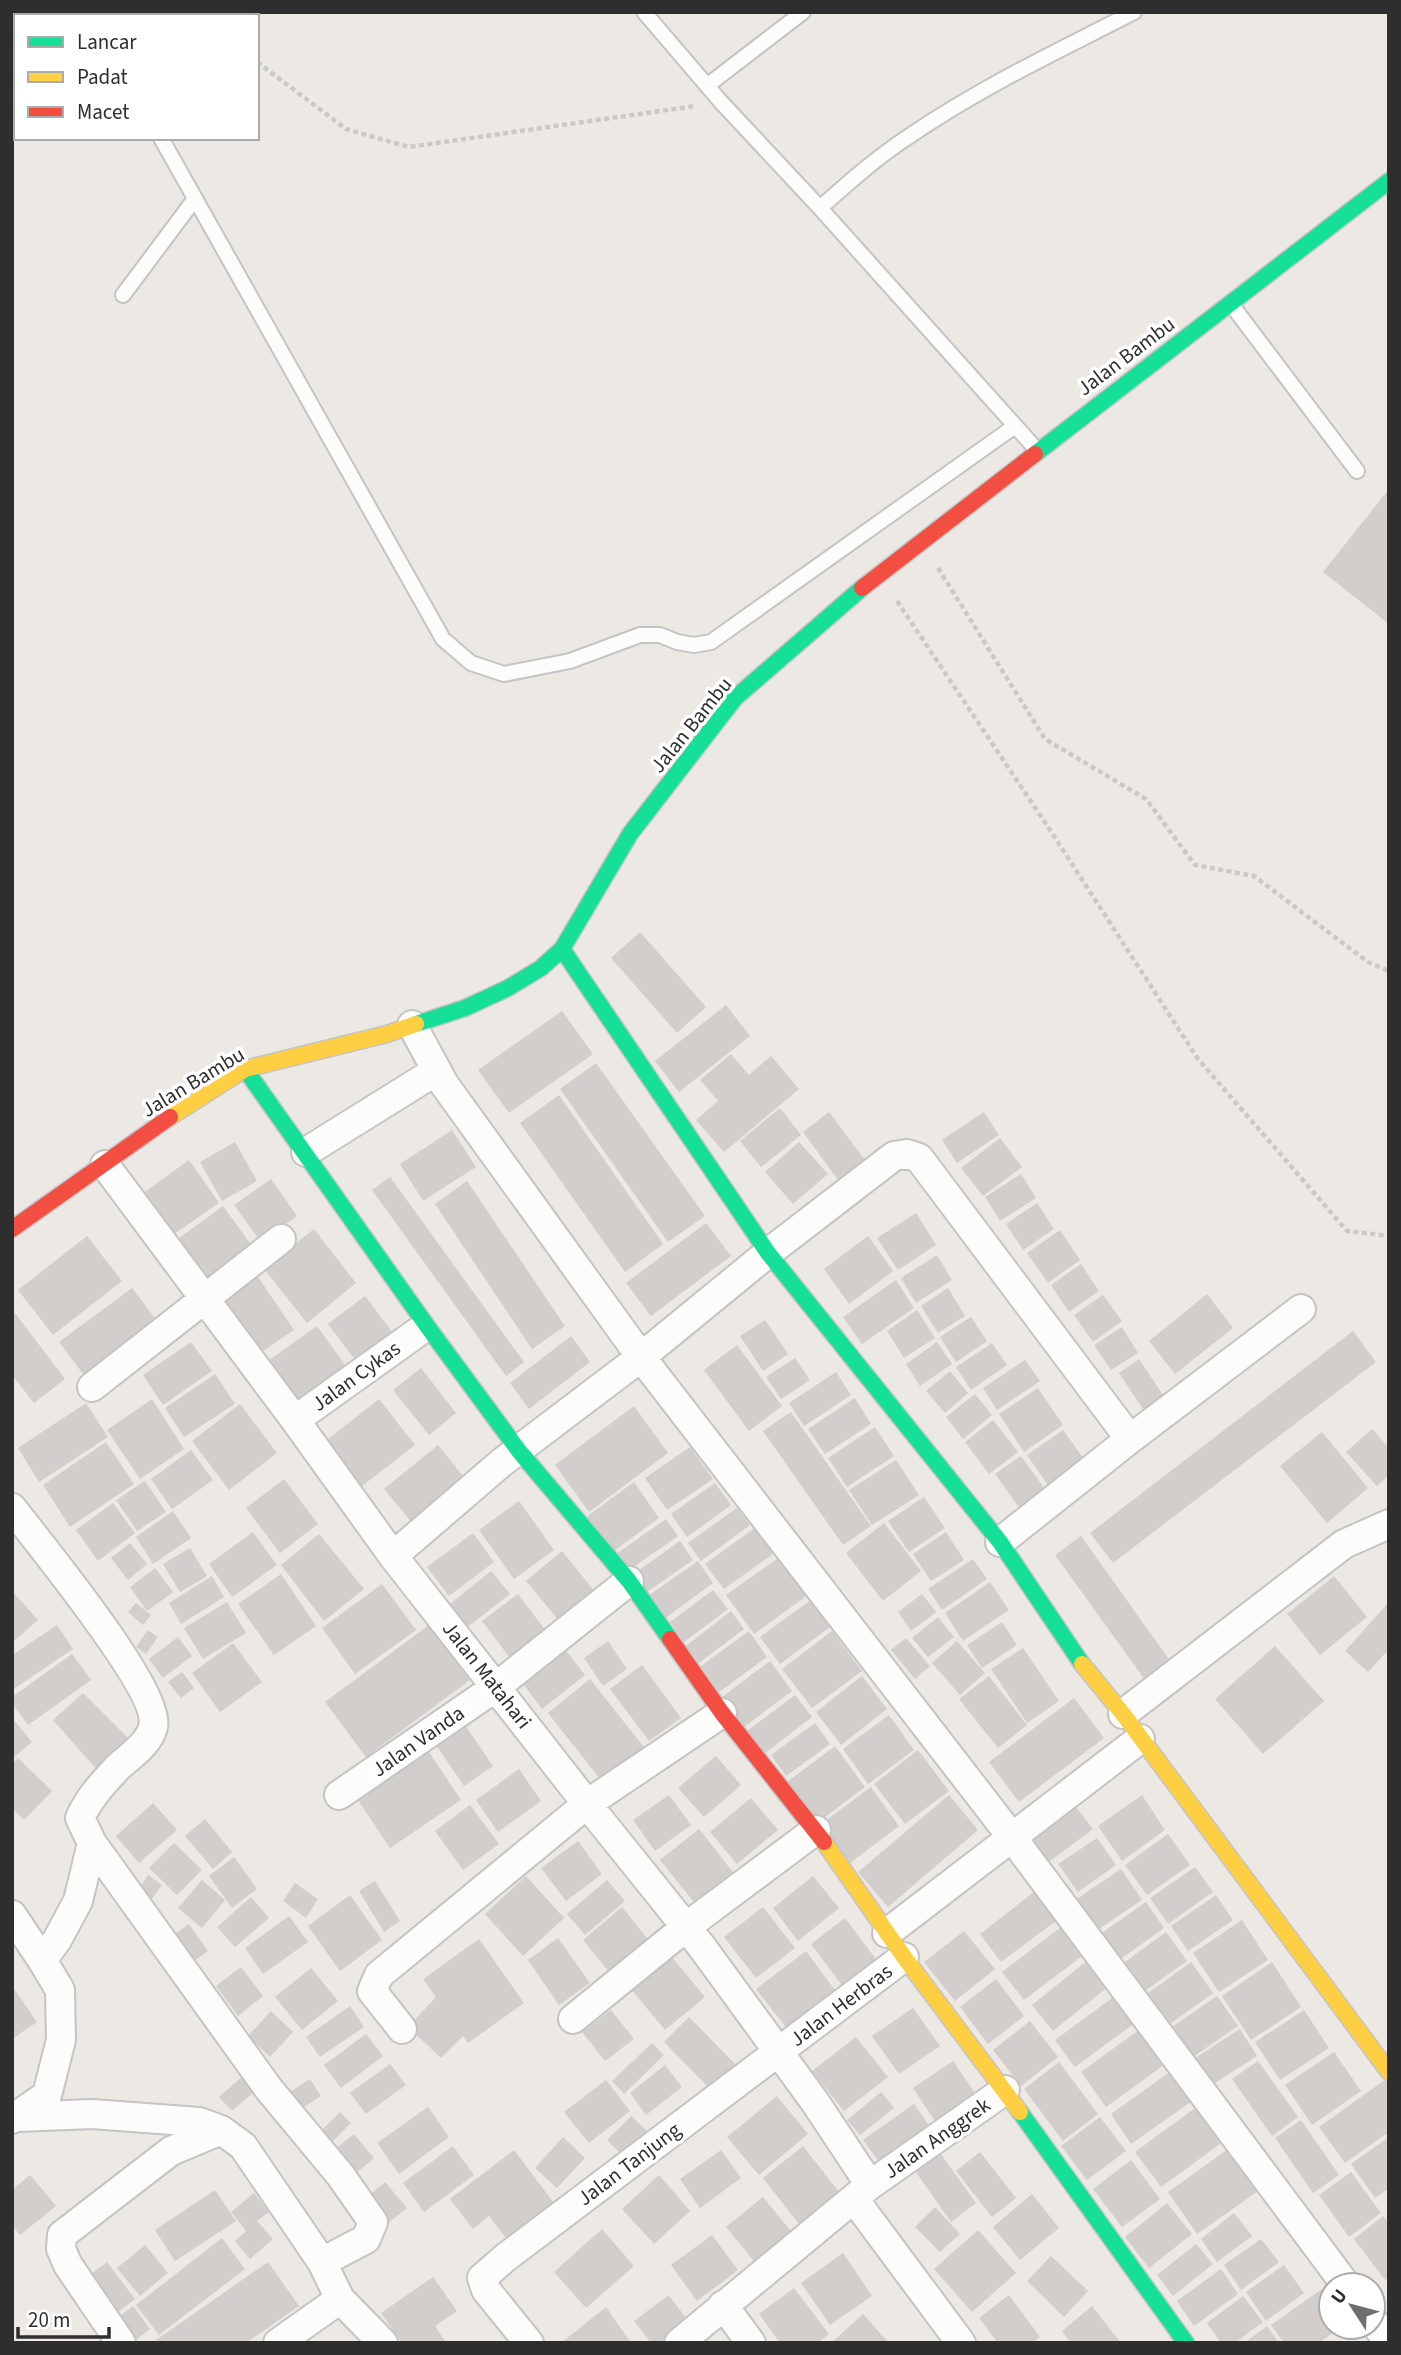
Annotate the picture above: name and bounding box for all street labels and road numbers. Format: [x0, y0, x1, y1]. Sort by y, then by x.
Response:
street label: Jalan Bambu [1071, 309, 1181, 403]
street label: Jalan Bambu [643, 671, 739, 779]
street label: Jalan Bambu [136, 1039, 250, 1125]
street label: Jalan Cykas [305, 1333, 407, 1419]
street label: Jalan Matahari [435, 1615, 539, 1735]
street label: Jalan Vanda [366, 1698, 470, 1784]
street label: Jalan Herbras [783, 1956, 899, 2054]
street label: Jalan Anggrek [878, 2090, 997, 2186]
street label: Jalan Tanjung [571, 2115, 687, 2213]

